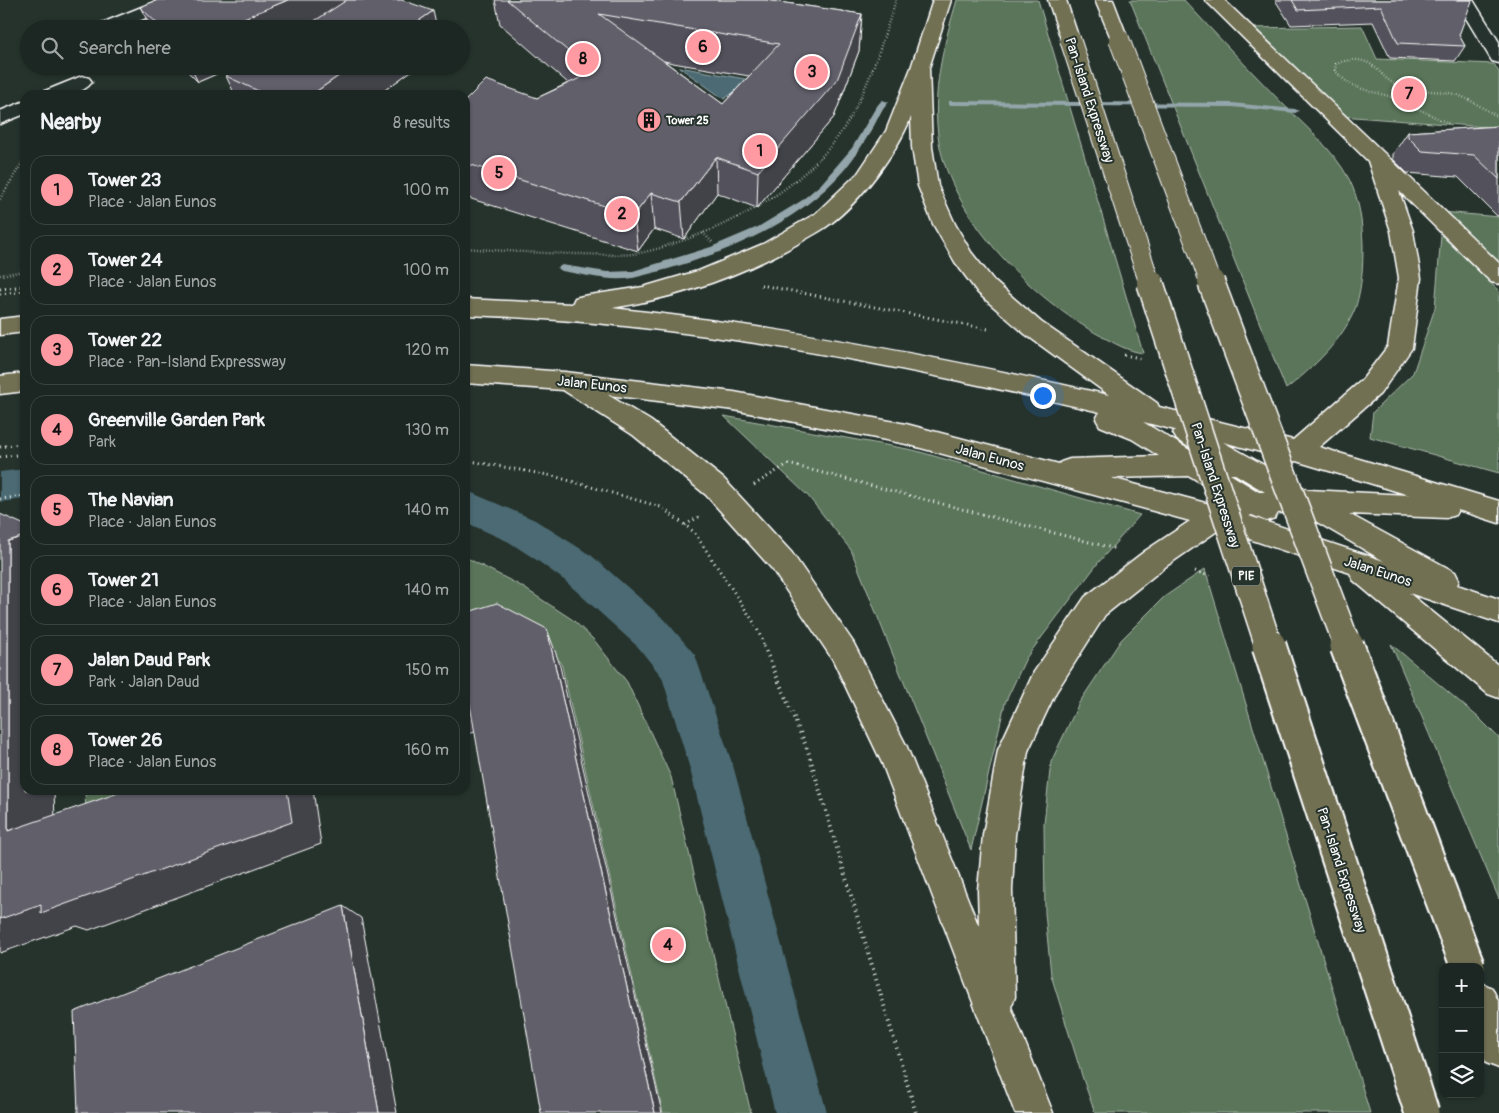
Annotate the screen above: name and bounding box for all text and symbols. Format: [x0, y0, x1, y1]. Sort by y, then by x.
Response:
search box [20, 20, 470, 75]
pin: 6 [687, 28, 719, 66]
icon: search [38, 34, 66, 62]
street label: Pan-Island Expressway [1061, 35, 1118, 165]
text: Search here [78, 36, 171, 60]
pin: 8 [567, 40, 599, 78]
pin: 3 [796, 53, 828, 91]
pin: 7 [1393, 75, 1425, 113]
building icon: Tower 25 [636, 107, 662, 133]
text: Nearby [40, 109, 101, 136]
text: 8 results [393, 113, 450, 133]
place label: Tower 25 [665, 114, 709, 127]
pin: 1 [744, 132, 776, 170]
pin: 5 [483, 154, 515, 192]
text: Tower 23 [88, 168, 161, 192]
text: 1 [54, 180, 60, 200]
text: 100 m [403, 180, 449, 200]
text: Place · Jalan Eunos [88, 192, 216, 212]
pin: 2 [606, 195, 638, 233]
text: Tower 24 [88, 248, 162, 272]
text: 2 [53, 260, 61, 280]
text: 100 m [403, 260, 449, 280]
text: Place · Jalan Eunos [88, 272, 216, 292]
text: Tower 22 [88, 328, 162, 352]
text: 3 [53, 340, 61, 360]
text: 120 m [405, 340, 449, 360]
text: Place · Pan-Island Expressway [88, 352, 286, 372]
street label: Jalan Eunos [556, 372, 628, 397]
your location [1030, 383, 1056, 409]
text: Greenville Garden Park [88, 408, 265, 432]
text: 4 [52, 420, 62, 440]
text: 130 m [405, 420, 449, 440]
street label: Pan-Island Expressway [1187, 420, 1244, 550]
text: Park [88, 432, 116, 452]
street label: Jalan Eunos [954, 440, 1027, 475]
text: The Navian [88, 488, 174, 512]
text: 5 [53, 500, 61, 520]
text: 140 m [405, 500, 449, 520]
text: Place · Jalan Eunos [88, 512, 216, 532]
street label: Jalan Eunos [1342, 553, 1414, 591]
road number: PIE [1232, 566, 1260, 586]
text: Tower 21 [88, 568, 159, 592]
text: 6 [52, 580, 62, 600]
text: 140 m [405, 580, 449, 600]
text: Place · Jalan Eunos [88, 592, 216, 612]
text: Jalan Daud Park [88, 648, 210, 672]
text: 7 [53, 660, 61, 680]
text: 150 m [405, 660, 449, 680]
text: Park · Jalan Daud [88, 672, 200, 692]
text: Tower 26 [88, 728, 162, 752]
text: 8 [53, 740, 61, 760]
text: 160 m [405, 740, 449, 760]
text: Place · Jalan Eunos [88, 752, 216, 772]
street label: Pan-Island Expressway [1313, 805, 1370, 935]
pin: 4 [652, 926, 684, 964]
map controls [1439, 963, 1484, 1098]
button: + [1439, 963, 1484, 1008]
button: − [1439, 1008, 1484, 1053]
button: layers [1439, 1053, 1484, 1098]

